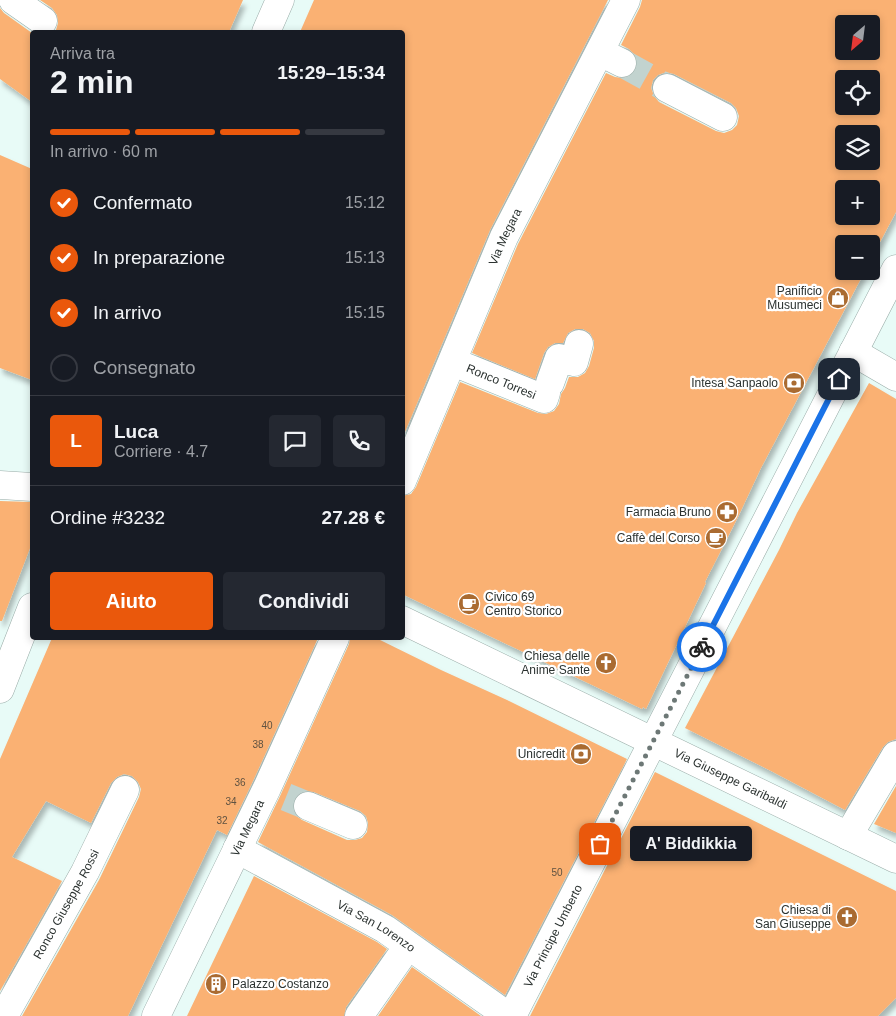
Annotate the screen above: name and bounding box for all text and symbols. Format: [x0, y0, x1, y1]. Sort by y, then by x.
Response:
north arrow [835, 15, 880, 60]
map controls [835, 15, 880, 280]
text: Arriva tra [50, 45, 115, 62]
text: 15:29–15:34 [277, 62, 385, 83]
text: 2 min [50, 64, 134, 100]
button: locate [835, 70, 880, 115]
button: layers [835, 125, 880, 170]
text: In arrivo · 60 m [50, 143, 158, 160]
button: + [835, 180, 880, 225]
icon: check [50, 189, 78, 217]
text: Confermato [93, 192, 192, 213]
text: 15:12 [345, 194, 385, 211]
street label: Via Megara [486, 206, 525, 267]
button: − [835, 235, 880, 280]
icon: check [50, 244, 78, 272]
text: In preparazione [93, 247, 225, 268]
text: 15:13 [345, 249, 385, 266]
place label: Panificio Musumeci [767, 284, 822, 312]
shop icon: Panificio Musumeci [826, 286, 850, 310]
icon: check [50, 299, 78, 327]
text: In arrivo [93, 302, 162, 323]
text: 15:15 [345, 304, 385, 321]
text: Consegnato [93, 357, 195, 378]
pin [818, 358, 860, 400]
street label: Ronco Torresi [464, 361, 538, 402]
icon: home [825, 365, 853, 393]
bank icon: Intesa Sanpaolo [782, 371, 806, 395]
place label: Intesa Sanpaolo [691, 376, 778, 390]
button: chat [269, 415, 321, 467]
button: phone [333, 415, 385, 467]
text: Luca [114, 421, 158, 442]
text: L [70, 430, 82, 451]
text: Corriere · 4.7 [114, 443, 208, 460]
pharmacy icon: Farmacia Bruno [715, 500, 739, 524]
place label: Farmacia Bruno [626, 505, 711, 519]
text: Ordine #3232 [50, 507, 165, 528]
text: 27.28 € [322, 507, 385, 528]
cafe icon: Caffè del Corso [704, 526, 728, 550]
place label: Caffè del Corso [617, 531, 700, 545]
button: Aiuto [50, 572, 213, 630]
button: Condividi [223, 572, 385, 630]
place label: Civico 69 Centro Storico [485, 590, 562, 618]
cafe icon: Civico 69 Centro Storico [457, 592, 481, 616]
courier [677, 622, 727, 672]
icon: bike [688, 633, 716, 661]
place label: Chiesa delle Anime Sante [521, 649, 590, 677]
church icon: Chiesa delle Anime Sante [594, 651, 618, 675]
house number: 40 [261, 720, 273, 731]
house number: 38 [252, 739, 264, 750]
bank icon: Unicredit [569, 742, 593, 766]
street label: Via Giuseppe Garibaldi [672, 746, 789, 812]
place label: Unicredit [518, 747, 566, 761]
house number: 36 [234, 777, 246, 788]
house number: 34 [225, 796, 237, 807]
street label: Via Megara [228, 797, 267, 859]
house number: 32 [216, 815, 228, 826]
pin [579, 823, 621, 865]
callout: A' Biddikkia [630, 826, 752, 862]
icon: bag [586, 830, 614, 858]
text: A' Biddikkia [646, 835, 736, 852]
street label: Ronco Giuseppe Rossi [31, 847, 102, 961]
house number: 50 [551, 867, 563, 878]
street label: Via Principe Umberto [521, 882, 585, 990]
street label: Via San Lorenzo [335, 897, 418, 955]
place label: Chiesa di San Giuseppe [755, 903, 831, 931]
church icon: Chiesa di San Giuseppe [835, 905, 859, 929]
building icon: Palazzo Costanzo [204, 972, 228, 996]
place label: Palazzo Costanzo [232, 977, 329, 991]

